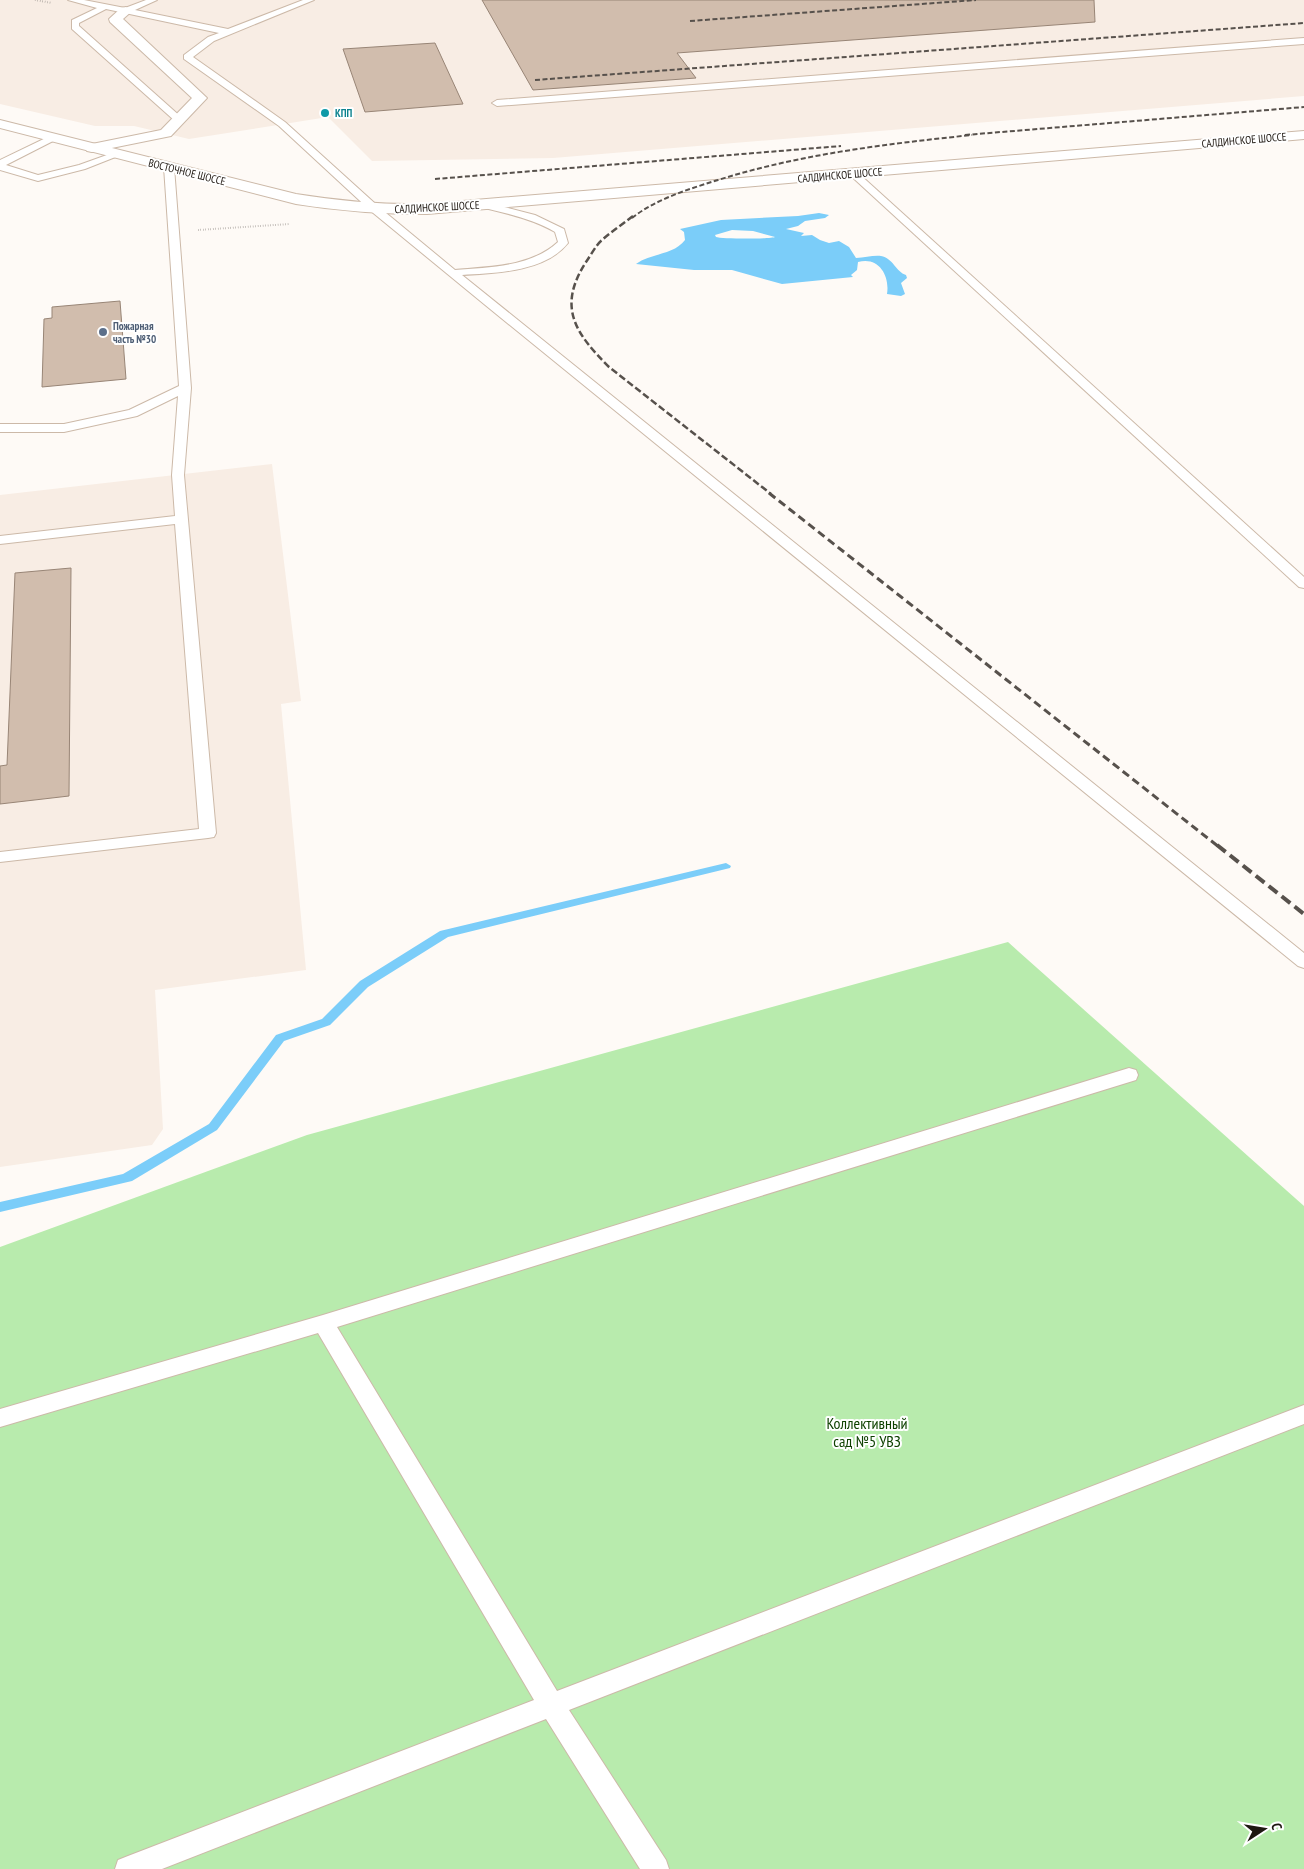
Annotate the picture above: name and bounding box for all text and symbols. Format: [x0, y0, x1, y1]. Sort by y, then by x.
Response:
place label: КПП [335, 106, 352, 120]
marker: КПП [319, 107, 331, 119]
street label: САЛДИНСКОЕ ШОССЕ [1201, 129, 1287, 151]
street label: ВОСТОЧНОЕ ШОССЕ [147, 156, 227, 188]
street label: САЛДИНСКОЕ ШОССЕ [797, 164, 883, 186]
street label: САЛДИНСКОЕ ШОССЕ [394, 198, 480, 216]
place label: Пожарная часть №30 [113, 319, 156, 346]
marker: Пожарная часть №30 [97, 326, 109, 338]
park label: Коллективный сад №5 УВЗ [826, 1413, 908, 1451]
north arrow [1239, 1804, 1289, 1854]
text: С [1267, 1821, 1286, 1832]

